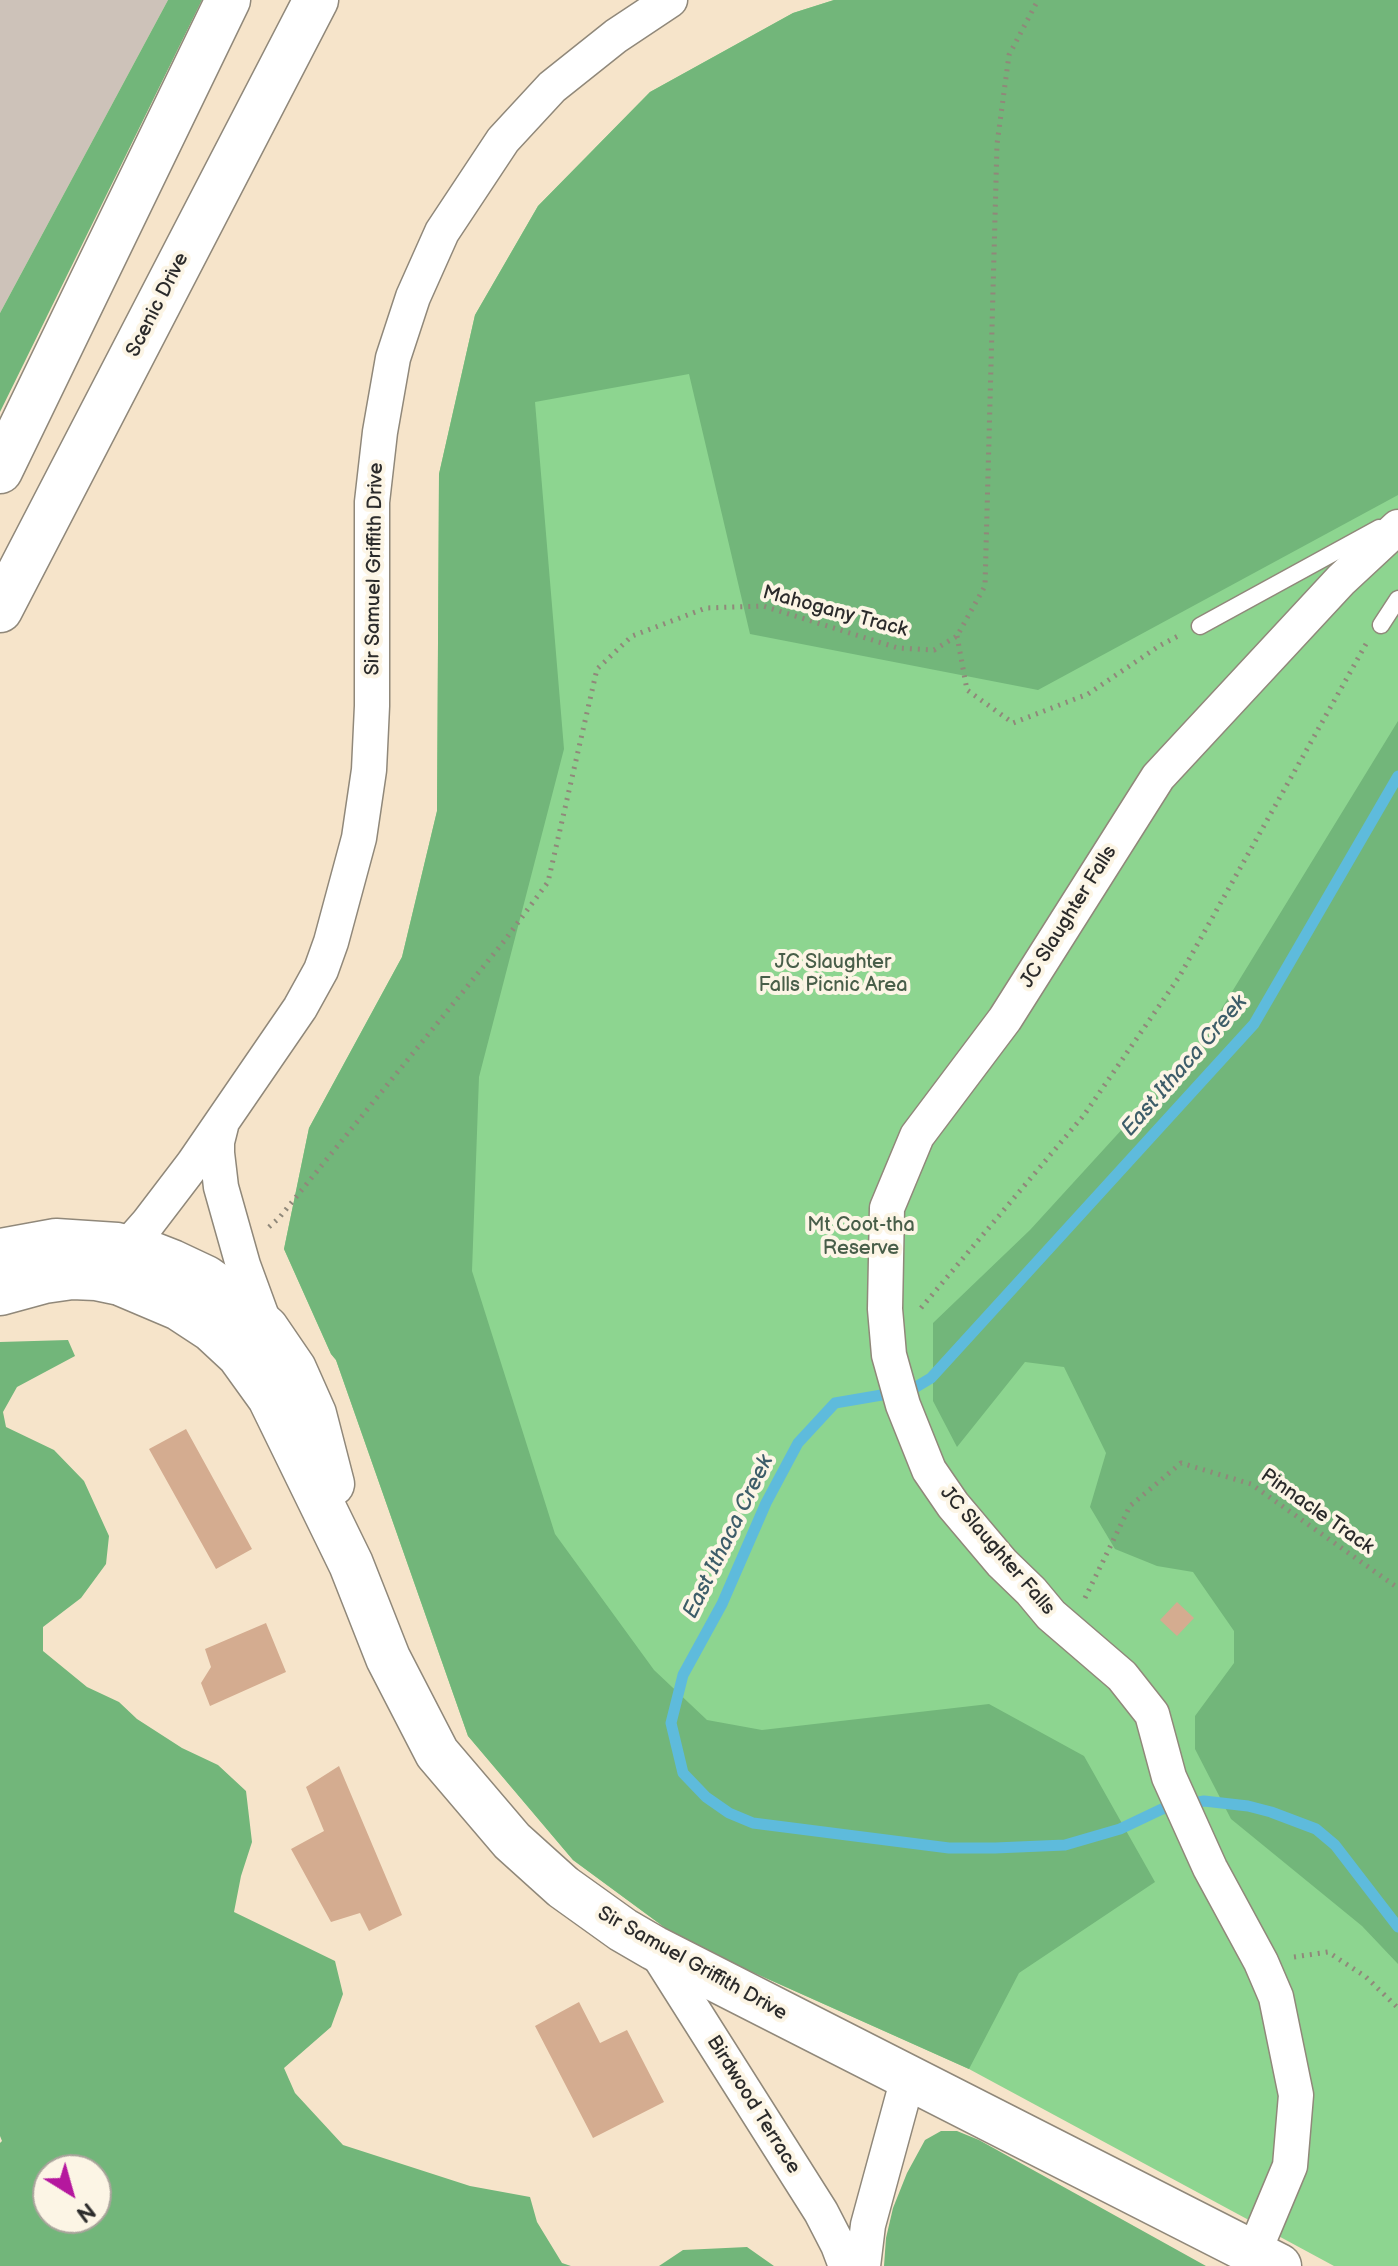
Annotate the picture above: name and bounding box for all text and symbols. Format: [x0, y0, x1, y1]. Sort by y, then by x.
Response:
street label: Scenic Drive [122, 249, 194, 361]
street label: Sir Samuel Griffith Drive [361, 462, 389, 676]
street label: Mahogany Track [760, 581, 910, 643]
street label: JC Slaughter Falls [1016, 841, 1122, 993]
park label: JC Slaughter Falls Picnic Area [759, 951, 907, 998]
water label: East Ithaca Creek [1117, 990, 1253, 1142]
park label: Mt Coot-tha Reserve [807, 1214, 915, 1261]
water label: East Ithaca Creek [678, 1451, 780, 1623]
street label: Pinnacle Track [1256, 1464, 1378, 1560]
street label: JC Slaughter Falls [934, 1482, 1060, 1620]
street label: Sir Samuel Griffith Drive [593, 1902, 791, 2026]
street label: Birdwood Terrace [701, 2031, 805, 2179]
north arrow [32, 2154, 112, 2234]
text: N [71, 2196, 100, 2228]

